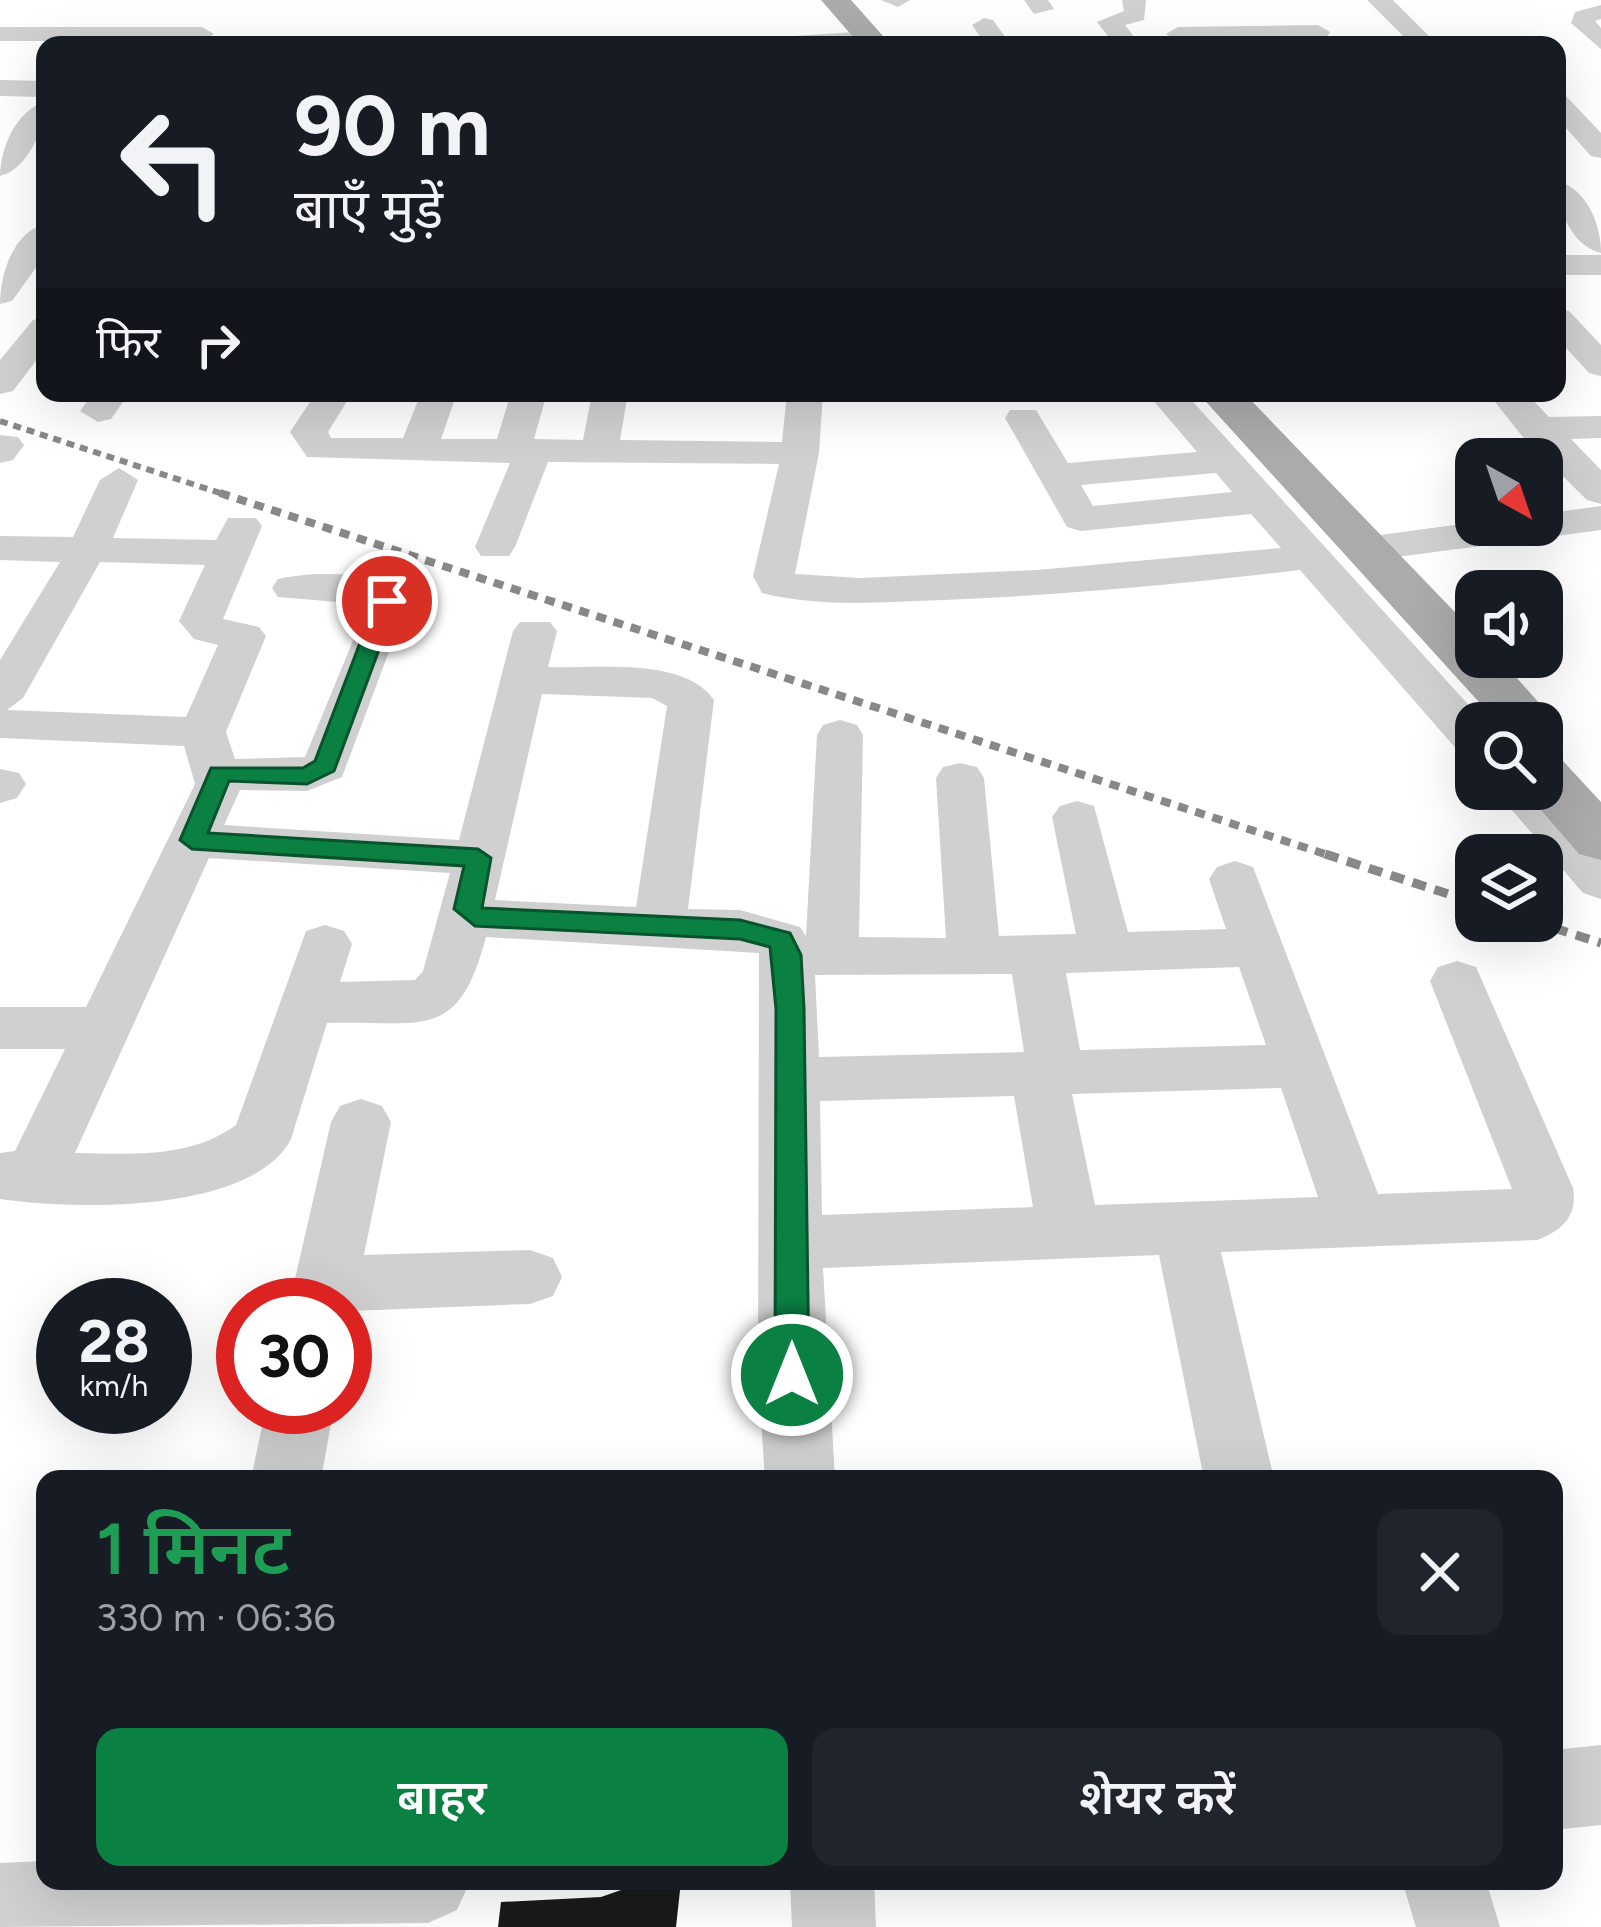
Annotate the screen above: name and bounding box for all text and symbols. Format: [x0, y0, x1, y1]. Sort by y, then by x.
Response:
text: 90 m [294, 75, 490, 176]
icon: left [96, 84, 252, 240]
text: बाएँ मुड़ें [294, 177, 443, 242]
icon: right [185, 312, 251, 378]
text: फिर [96, 315, 161, 369]
north arrow [1455, 438, 1563, 546]
map controls [1455, 438, 1563, 942]
pin [336, 550, 438, 652]
icon: arrive [354, 568, 420, 634]
button: sound [1455, 570, 1563, 678]
button: search [1455, 702, 1563, 810]
button: layers [1455, 834, 1563, 942]
speed limit sign: 30 [216, 1278, 372, 1434]
text: 28 [78, 1305, 150, 1377]
position arrow [729, 1312, 855, 1438]
text: km/h [80, 1367, 148, 1404]
text: 1 मिनट [96, 1506, 290, 1592]
button: close [1377, 1509, 1503, 1635]
text: 330 m · 06:36 [96, 1594, 336, 1641]
button: बाहर [96, 1728, 788, 1866]
button: शेयर करें [812, 1728, 1503, 1866]

